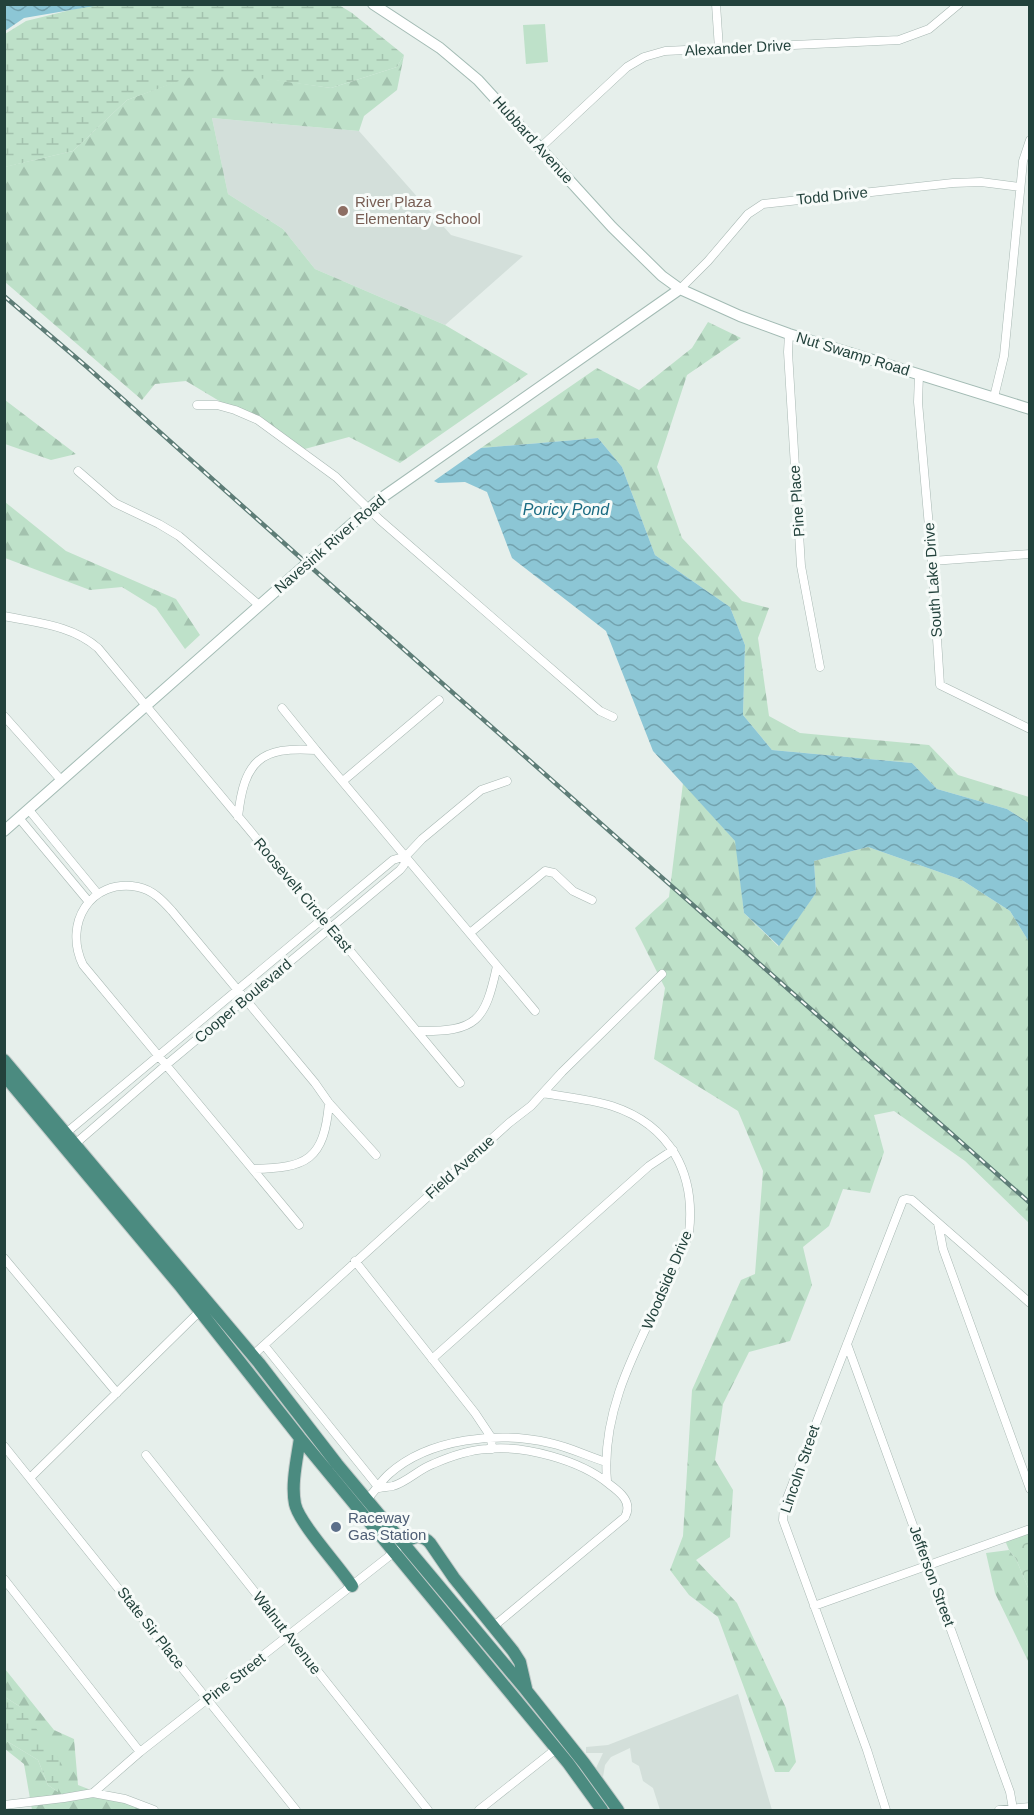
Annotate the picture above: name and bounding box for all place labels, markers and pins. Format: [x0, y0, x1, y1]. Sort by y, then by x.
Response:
place label: River Plaza Elementary School [355, 193, 481, 227]
marker: River Plaza Elementary School [336, 204, 350, 218]
place label: Raceway Gas Station [348, 1509, 426, 1543]
marker: Raceway Gas Station [329, 1520, 343, 1534]

